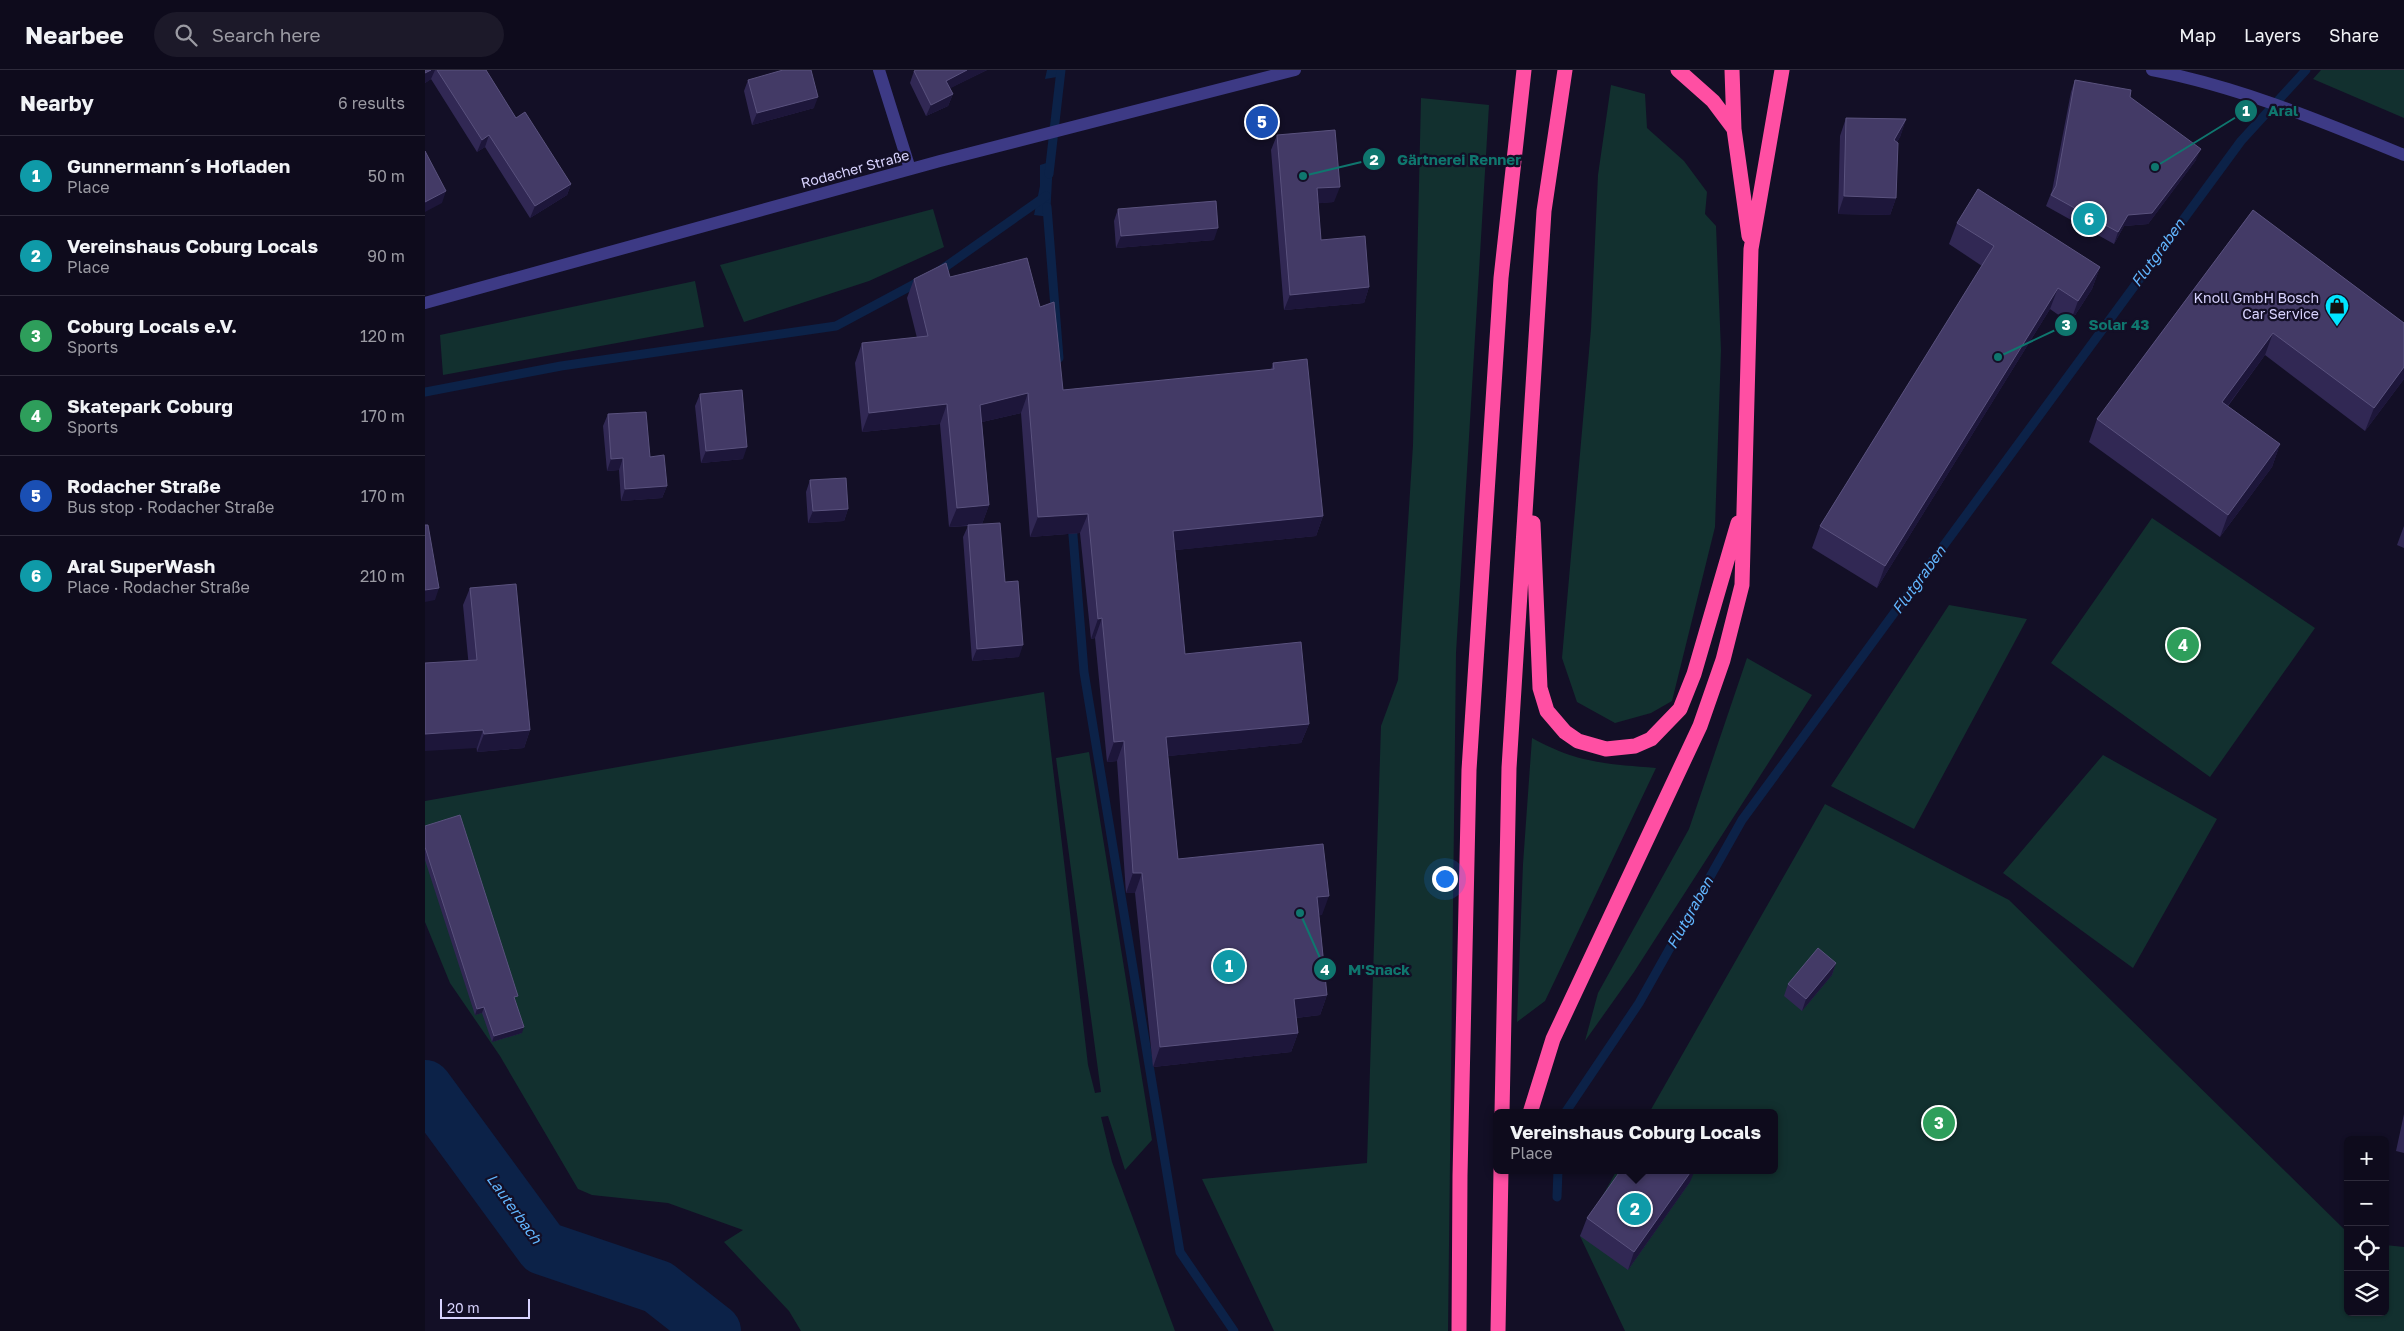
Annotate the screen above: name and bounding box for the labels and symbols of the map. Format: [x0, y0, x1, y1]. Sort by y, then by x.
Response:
callout: Aral [2233, 96, 2308, 126]
text: 1 [2242, 101, 2250, 119]
text: Aral [2268, 101, 2298, 119]
pin: 5 [1246, 103, 1278, 141]
callout: Gärtnerei Renner [1362, 144, 1531, 174]
street label: Rodacher Straße [799, 146, 911, 191]
text: 2 [1369, 150, 1379, 168]
text: Gärtnerei Renner [1397, 150, 1521, 168]
pin: 6 [2073, 200, 2105, 238]
water label: Flutgraben [2127, 214, 2189, 290]
place label: Knoll GmbH Bosch Car Service [2193, 289, 2319, 322]
shop icon: Knoll GmbH Bosch Car Service [2324, 293, 2350, 327]
callout: Solar 43 [2053, 310, 2159, 340]
text: 3 [2061, 315, 2071, 333]
text: Solar 43 [2089, 315, 2149, 333]
water label: Flutgraben [1888, 541, 1950, 617]
pin: 4 [2167, 626, 2199, 664]
your location [1432, 866, 1458, 892]
water label: Flutgraben [1662, 873, 1717, 952]
pin: 1 [1213, 947, 1245, 985]
callout: M'Snack [1312, 954, 1420, 984]
text: 4 [1320, 960, 1330, 978]
text: M'Snack [1348, 960, 1410, 978]
pin: 3 [1923, 1104, 1955, 1142]
water label: Lauterbach [483, 1170, 547, 1247]
pin: 2 [1619, 1190, 1651, 1228]
scale bar [440, 1296, 530, 1319]

